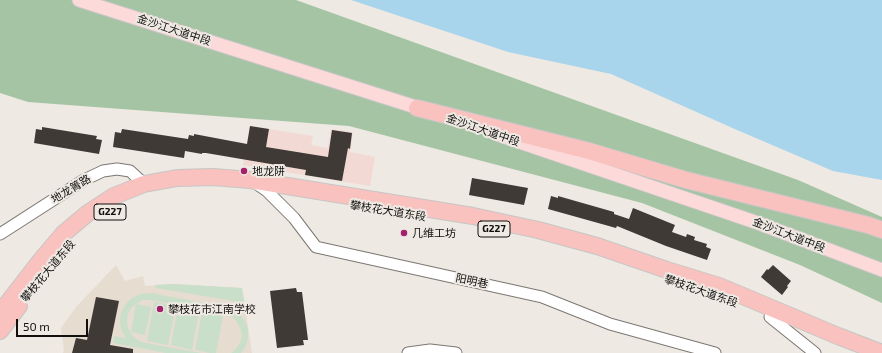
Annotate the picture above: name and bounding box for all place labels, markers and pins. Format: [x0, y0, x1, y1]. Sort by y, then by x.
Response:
place label: 地龙阱 [252, 164, 285, 178]
marker: 地龙阱 [239, 166, 249, 176]
place label: 几维工坊 [412, 226, 456, 240]
marker: 几维工坊 [399, 228, 409, 238]
place label: 攀枝花市江南学校 [168, 302, 256, 316]
marker: 攀枝花市江南学校 [155, 304, 165, 314]

